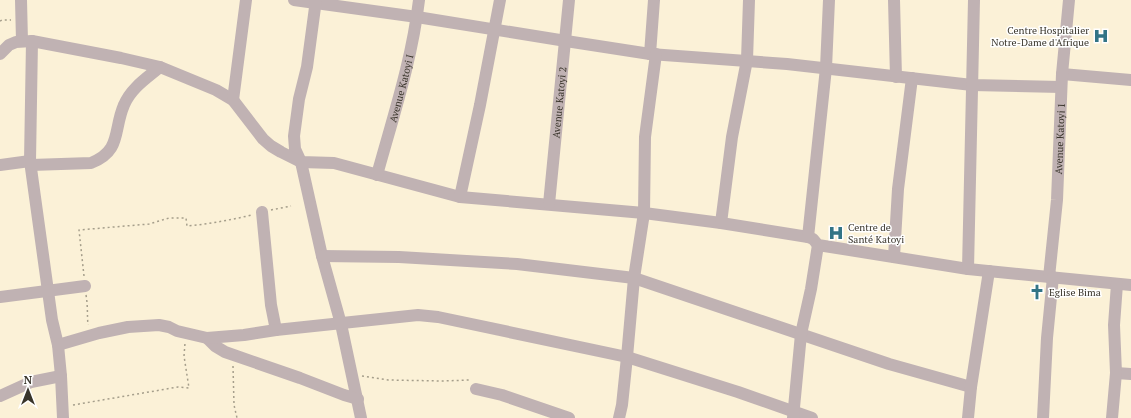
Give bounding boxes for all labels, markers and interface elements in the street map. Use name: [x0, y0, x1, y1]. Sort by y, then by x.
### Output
place label: Centre Hospitalier Notre-Dame d'Afrique: [991, 24, 1089, 49]
hospital icon: Centre Hospitalier Notre-Dame d'Afrique: [1092, 27, 1110, 45]
street label: Avenue Katoyi I: [386, 53, 417, 124]
street label: Avenue Katoyi 2: [549, 66, 569, 139]
street label: Avenue Katoyi 1: [1052, 102, 1068, 175]
place label: Centre de Santé Katoyi: [848, 221, 904, 246]
hospital icon: Centre de Santé Katoyi: [827, 224, 845, 242]
church icon: Eglise Bima: [1028, 283, 1046, 301]
place label: Eglise Bima: [1049, 286, 1101, 299]
north arrow: [8, 370, 48, 410]
text: N: [24, 373, 33, 387]

